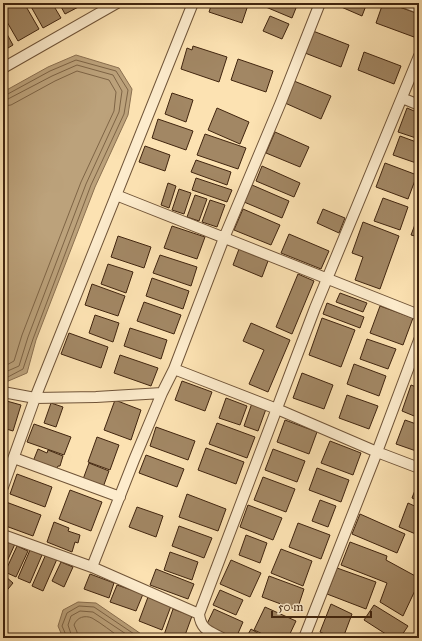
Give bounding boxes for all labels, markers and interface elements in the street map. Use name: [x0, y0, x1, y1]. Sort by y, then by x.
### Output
scale bar: [272, 593, 371, 619]
text: 50 m: [278, 600, 303, 614]

